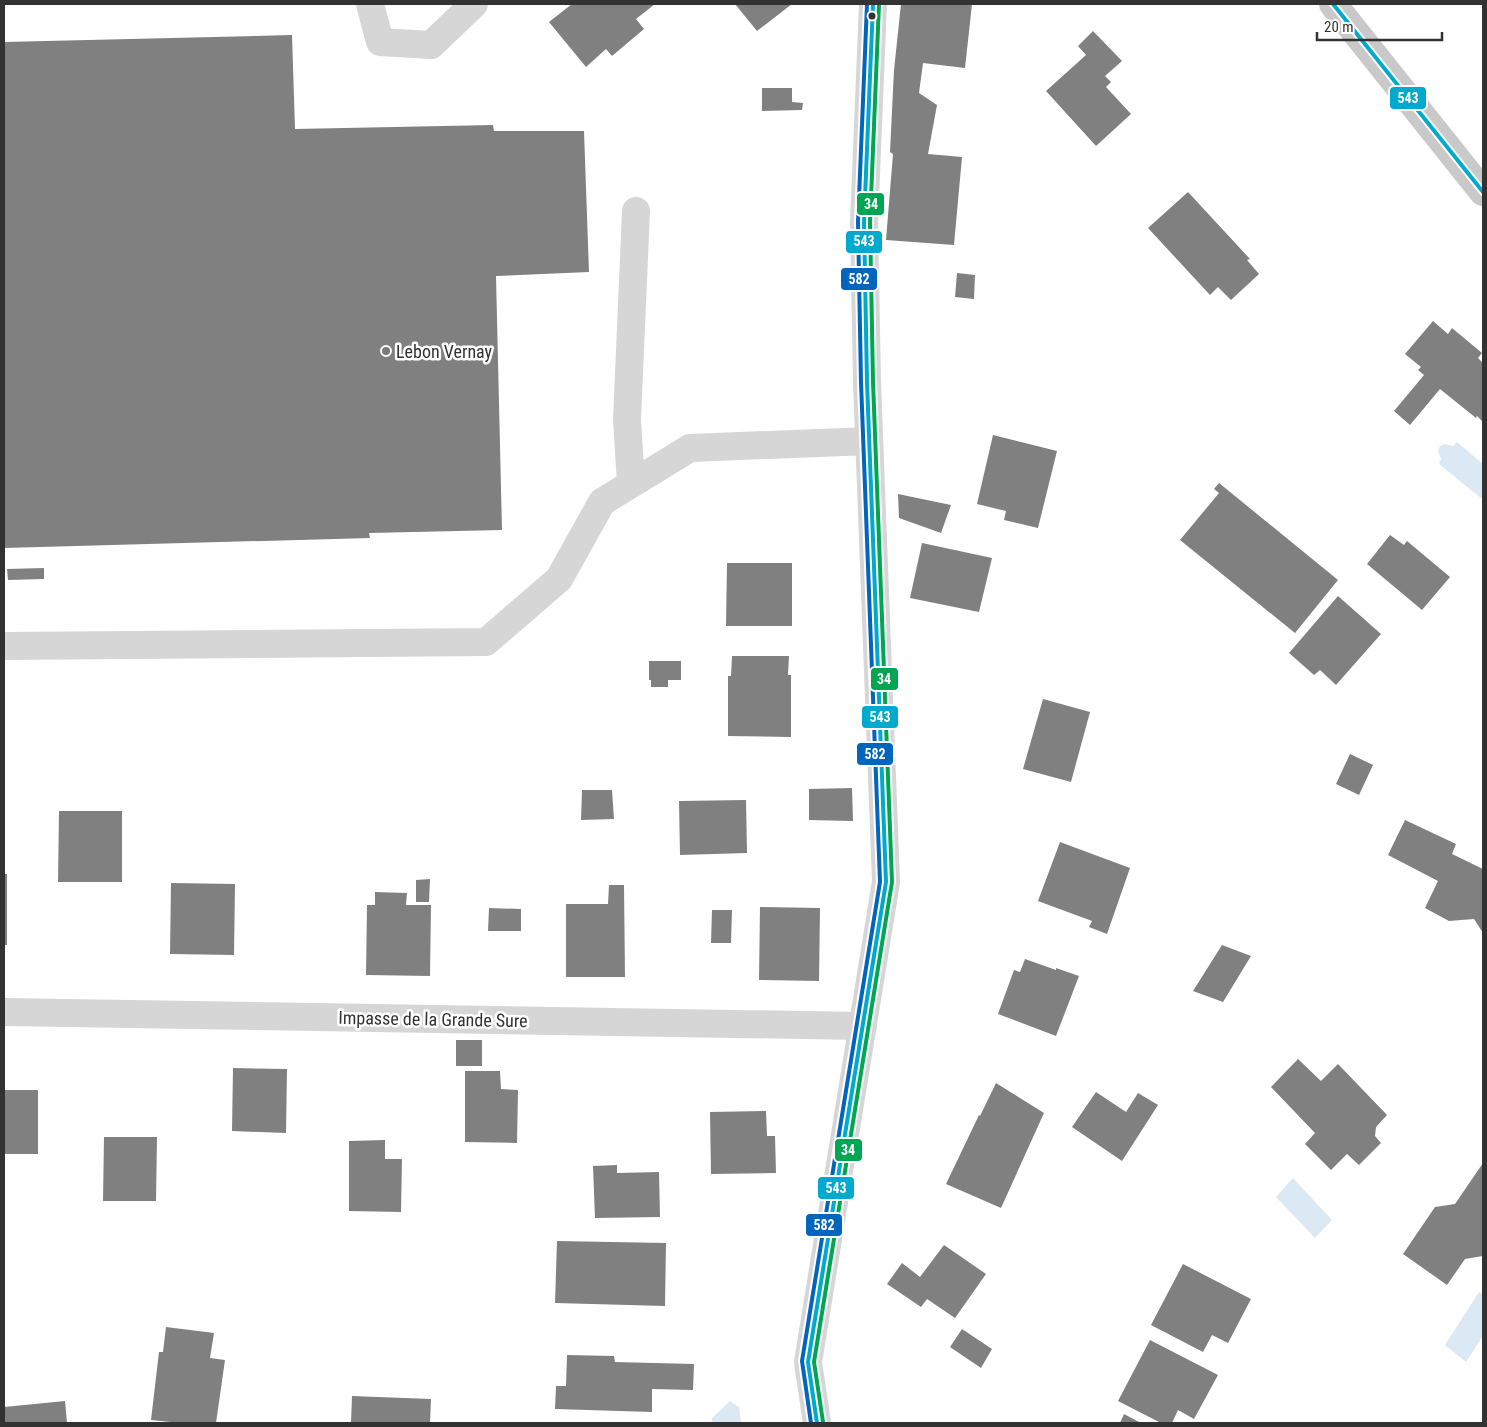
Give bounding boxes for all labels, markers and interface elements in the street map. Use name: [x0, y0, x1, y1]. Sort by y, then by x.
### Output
scale bar: [1317, 10, 1442, 42]
unlabelled marker: [867, 11, 877, 21]
text: 20 m: [1324, 18, 1354, 36]
line badge: 543: [1389, 86, 1427, 110]
text: 543: [1397, 90, 1419, 106]
line badge: 34: [856, 192, 885, 216]
text: 34: [864, 196, 878, 212]
line badge: 543: [845, 230, 883, 254]
text: 543: [853, 233, 875, 249]
line badge: 582: [840, 267, 878, 291]
text: 582: [848, 271, 870, 287]
place label: Lebon Vernay: [396, 341, 493, 362]
marker: Lebon Vernay: [380, 345, 392, 357]
line badge: 34: [870, 667, 899, 691]
text: 34: [877, 671, 891, 687]
line badge: 543: [861, 705, 899, 729]
text: 543: [869, 709, 891, 725]
line badge: 582: [856, 742, 894, 766]
text: 582: [864, 746, 886, 762]
street label: Impasse de la Grande Sure: [338, 1007, 528, 1031]
line badge: 34: [834, 1138, 863, 1162]
text: 34: [841, 1142, 855, 1158]
line badge: 543: [817, 1176, 855, 1200]
text: 543: [825, 1180, 847, 1196]
line badge: 582: [805, 1213, 843, 1237]
text: 582: [813, 1217, 835, 1233]

